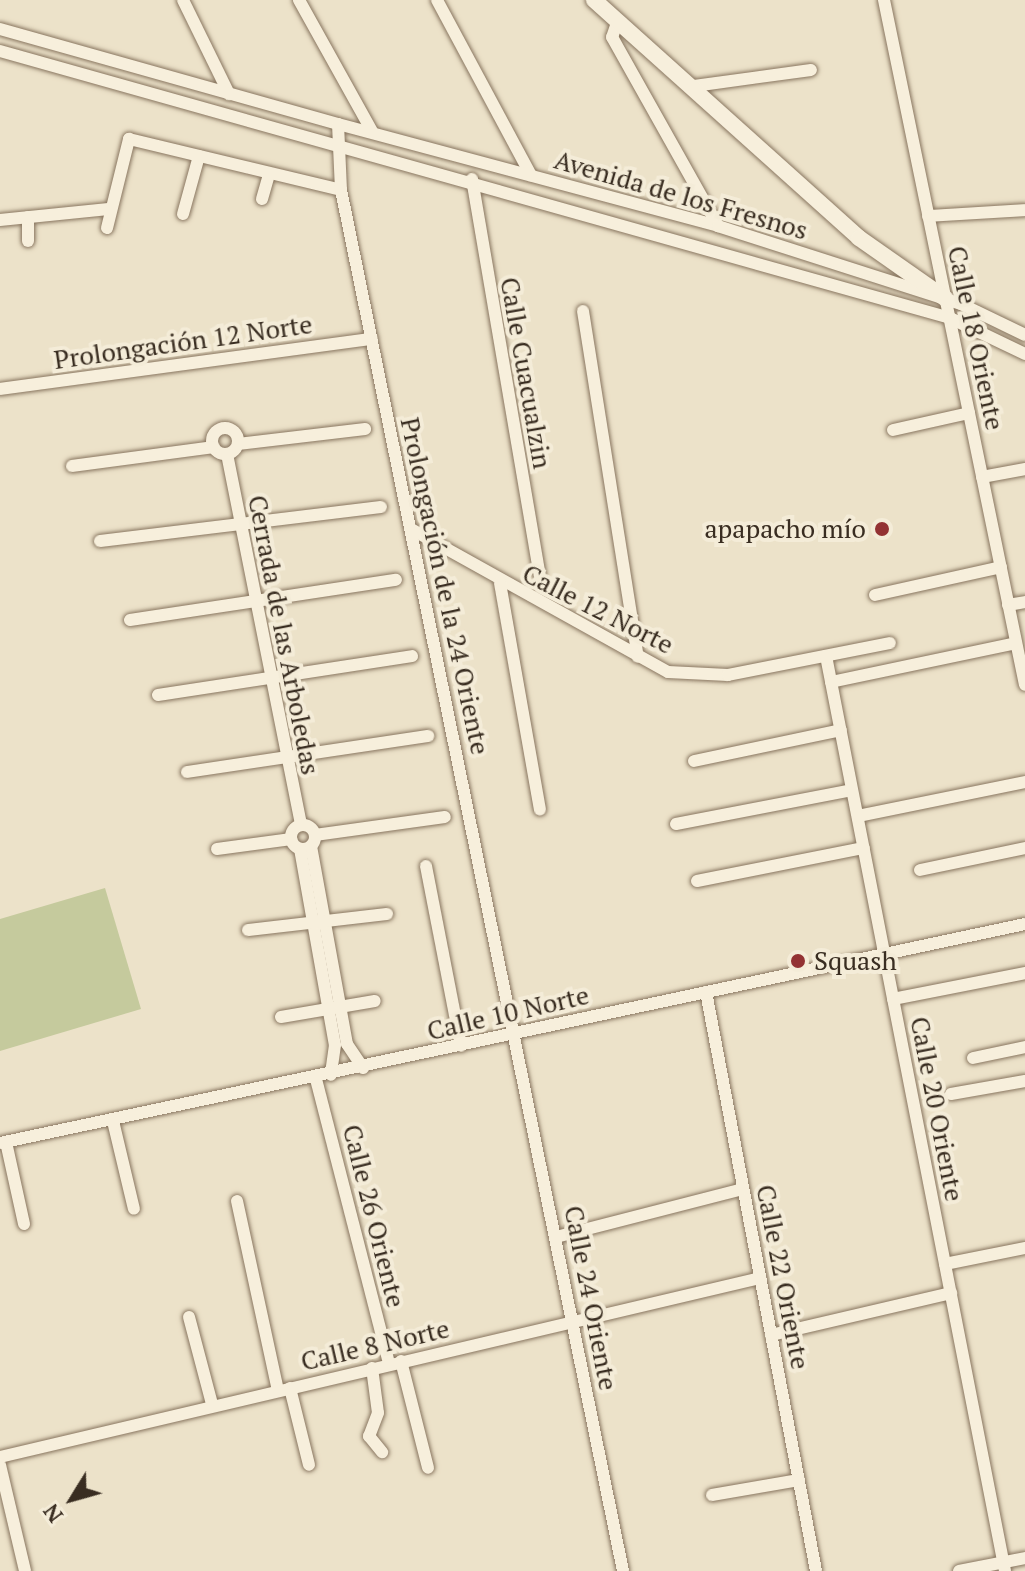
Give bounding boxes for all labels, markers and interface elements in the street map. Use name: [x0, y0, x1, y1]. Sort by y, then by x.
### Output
street label: Avenida de los Fresnos: [551, 144, 811, 246]
street label: Calle 18 Oriente: [941, 243, 1011, 433]
street label: Calle Cuacualzin: [494, 275, 558, 471]
street label: Prolongación 12 Norte: [52, 308, 314, 376]
street label: Prolongación de la 24 Oriente: [394, 415, 496, 757]
street label: Cerrada de las Arboledas: [242, 492, 326, 778]
place label: apapacho mío: [704, 513, 866, 545]
marker: apapacho mío: [873, 520, 891, 538]
street label: Calle 12 Norte: [517, 558, 679, 660]
place label: Squash: [814, 945, 897, 977]
marker: Squash: [789, 952, 807, 970]
street label: Calle 10 Norte: [424, 979, 592, 1047]
street label: Calle 20 Oriente: [904, 1014, 970, 1204]
street label: Calle 26 Oriente: [336, 1121, 412, 1311]
street label: Calle 22 Oriente: [750, 1182, 816, 1372]
street label: Calle 24 Oriente: [558, 1203, 624, 1393]
street label: Calle 8 Norte: [298, 1313, 452, 1377]
north arrow: [32, 1459, 112, 1539]
text: N: [36, 1498, 69, 1529]

